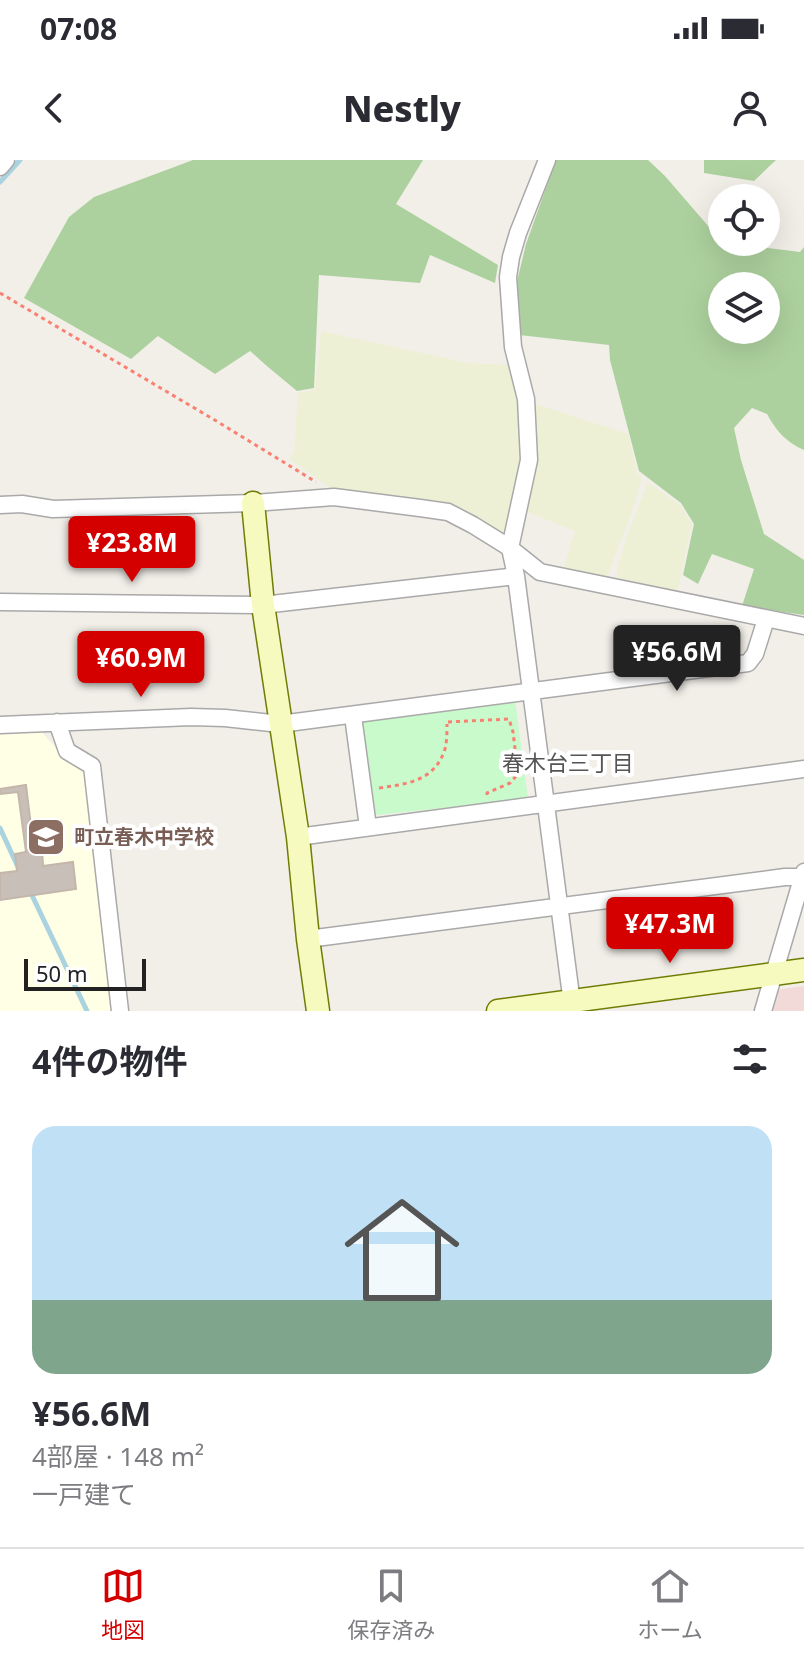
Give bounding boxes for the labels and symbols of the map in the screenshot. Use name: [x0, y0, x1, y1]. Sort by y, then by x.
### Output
pin: ¥23.8M: [67, 516, 197, 584]
pin: ¥56.6M: [612, 625, 742, 693]
pin: ¥60.9M: [76, 631, 206, 699]
district label: 春木台三丁目: [502, 747, 634, 777]
school or university icon: 町立春木中学校: [25, 816, 67, 858]
place label: 町立春木中学校: [74, 823, 214, 850]
pin: ¥47.3M: [605, 897, 735, 965]
scale bar: [24, 955, 146, 991]

